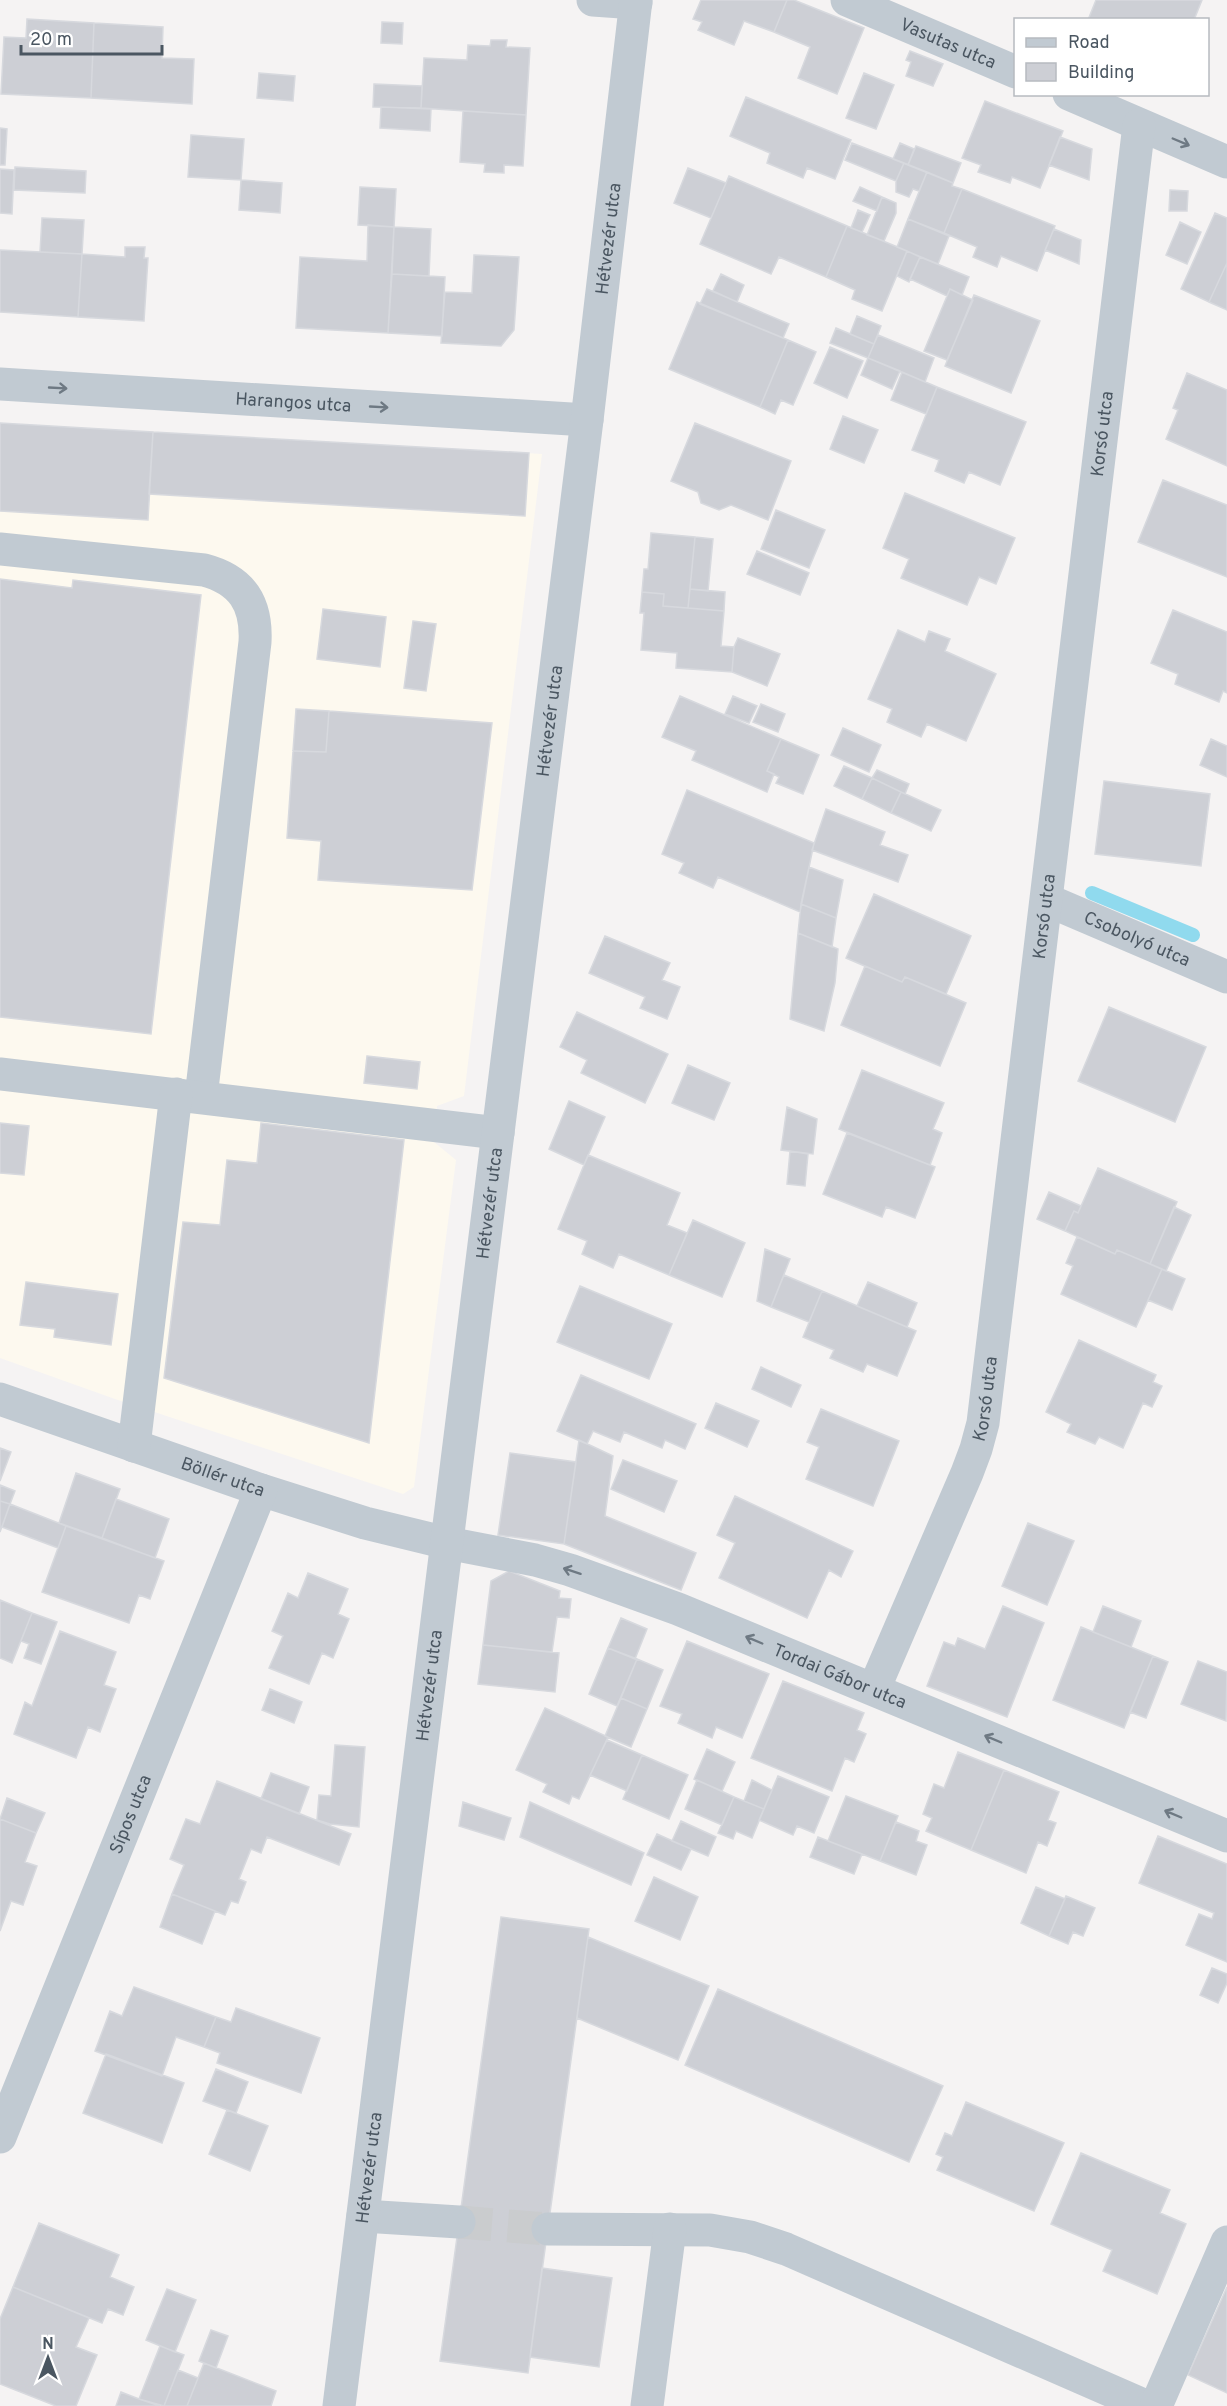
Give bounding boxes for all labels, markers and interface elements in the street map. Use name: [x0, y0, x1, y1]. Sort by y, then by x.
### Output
street label: Vasutas utca: [896, 14, 999, 75]
scale bar: [21, 18, 162, 56]
legend: [1014, 18, 1209, 96]
text: 20 m: [30, 29, 72, 52]
text: Road: [1068, 32, 1110, 55]
text: Building: [1068, 62, 1134, 85]
one-way arrow: [1171, 137, 1189, 148]
street label: Hétvezér utca: [592, 182, 628, 296]
one-way arrow: [48, 382, 68, 393]
street label: Harangos utca: [235, 388, 352, 419]
street label: Korsó utca: [1087, 390, 1120, 478]
one-way arrow: [368, 402, 388, 413]
street label: Hétvezér utca: [533, 664, 569, 778]
street label: Korsó utca: [1029, 873, 1062, 961]
street label: Csobolyó utca: [1080, 907, 1193, 973]
street label: Hétvezér utca: [472, 1146, 509, 1261]
street label: Korsó utca: [968, 1355, 1004, 1444]
street label: Böllér utca: [177, 1453, 267, 1503]
one-way arrow: [563, 1565, 582, 1576]
street label: Hétvezér utca: [412, 1629, 449, 1743]
one-way arrow: [746, 1634, 764, 1645]
street label: Tordai Gábor utca: [769, 1640, 910, 1715]
one-way arrow: [984, 1733, 1003, 1744]
street label: Sípos utca: [105, 1772, 158, 1858]
one-way arrow: [1164, 1808, 1183, 1819]
street label: Hétvezér utca: [352, 2111, 389, 2225]
north arrow: [18, 2328, 78, 2388]
text: N: [42, 2335, 54, 2355]

